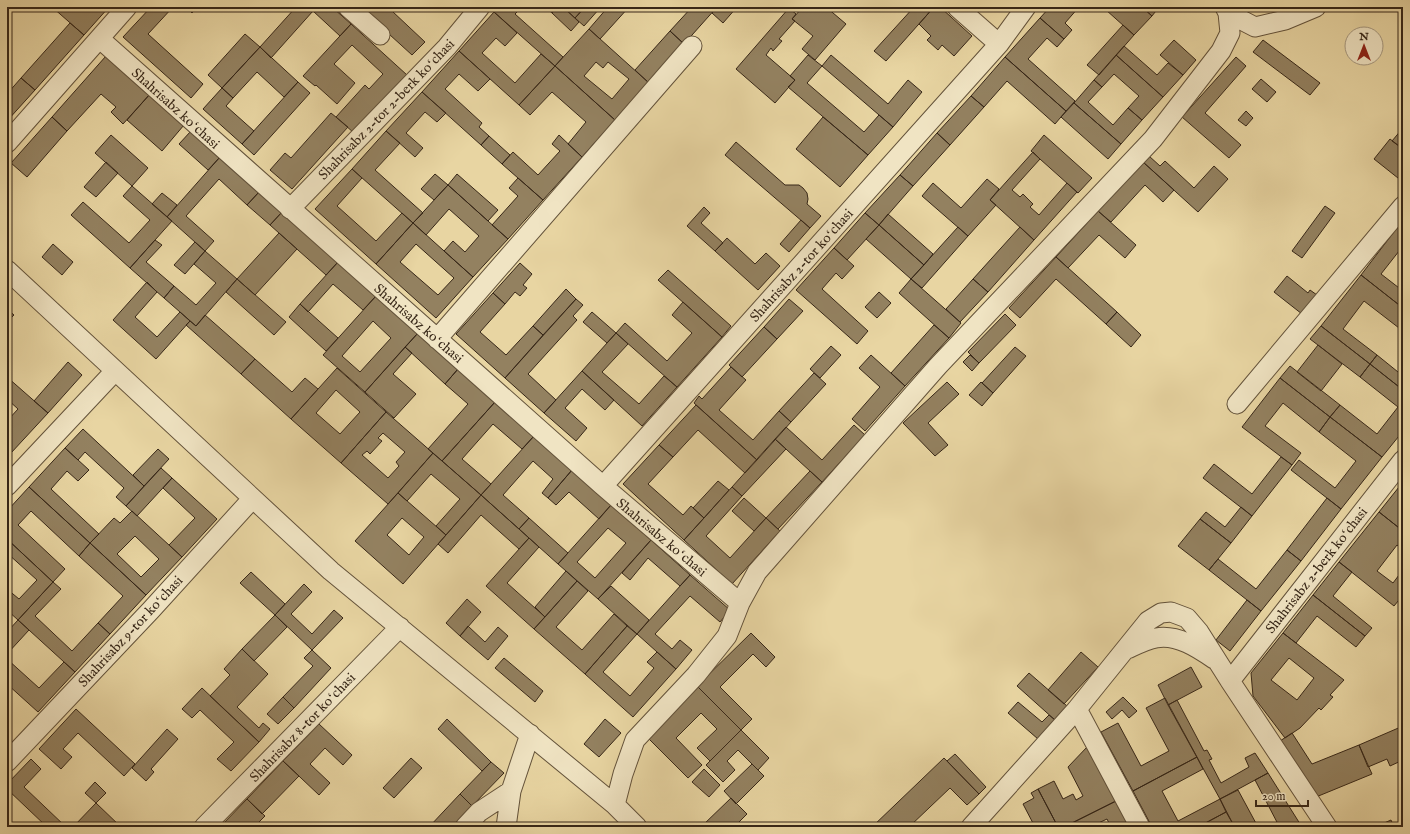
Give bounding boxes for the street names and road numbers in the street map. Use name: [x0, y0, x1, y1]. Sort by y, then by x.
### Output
street label: Shahrisabz 2-tor 2-berk koʻchasi: [315, 35, 459, 184]
street label: Shahrisabz koʻchasi: [127, 64, 223, 153]
street label: Shahrisabz 2-tor koʻchasi: [746, 205, 858, 326]
street label: Shahrisabz koʻchasi: [370, 280, 467, 368]
street label: Shahrisabz koʻchasi: [612, 495, 711, 581]
street label: Shahrisabz 2-berk koʻchasi: [1262, 504, 1372, 637]
street label: Shahrisabz 9-tor koʻchasi: [74, 572, 187, 691]
street label: Shahrisabz 8-tor koʻchasi: [246, 669, 360, 786]

